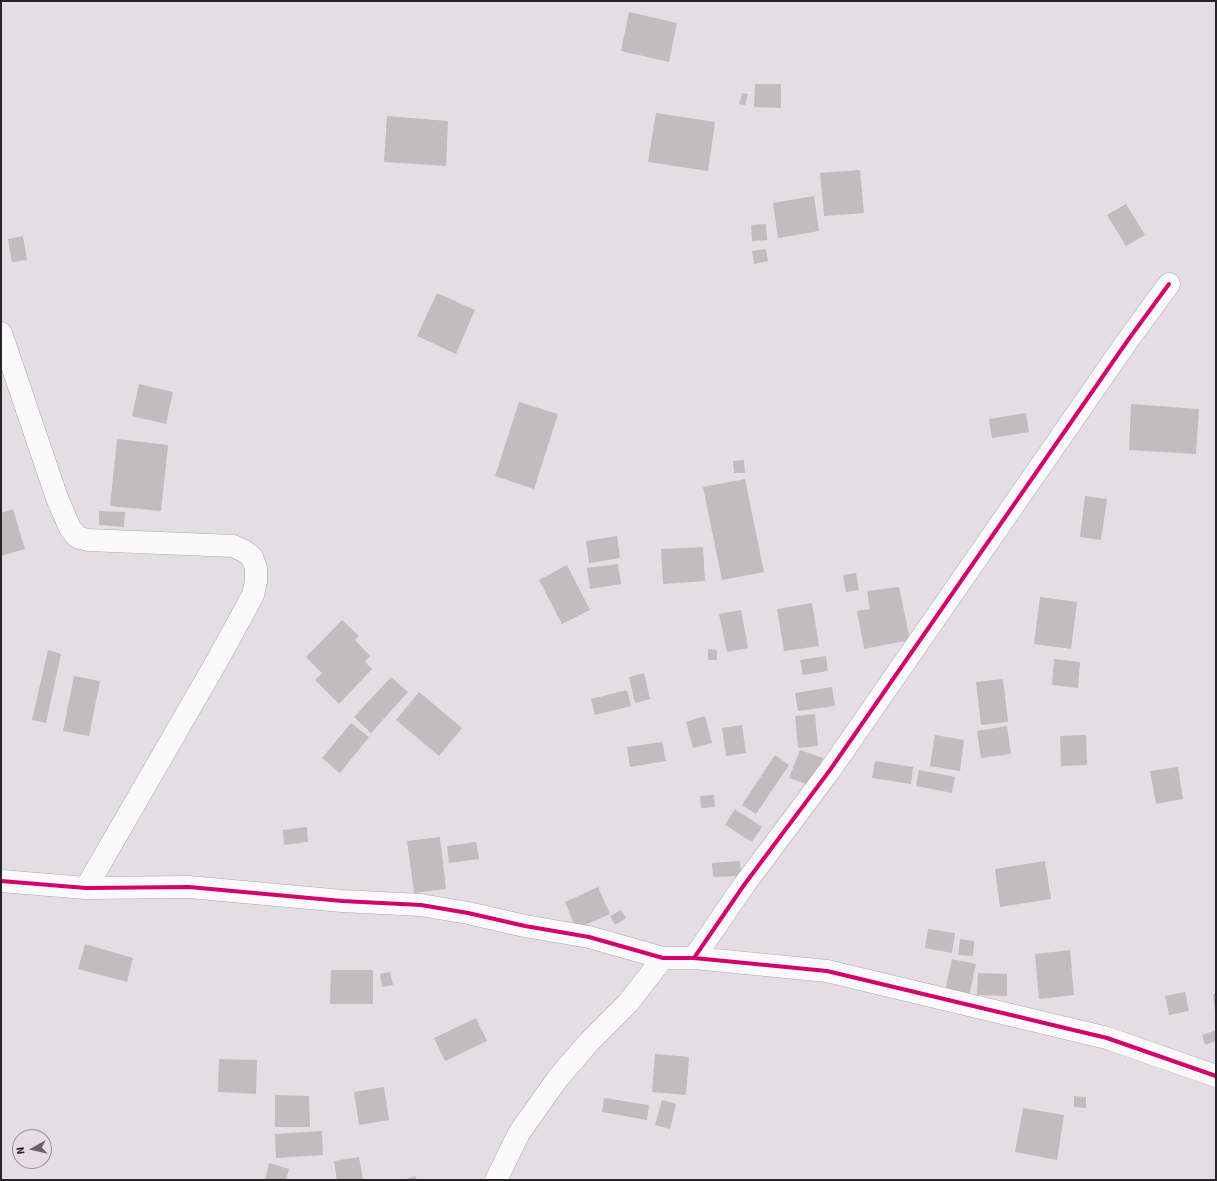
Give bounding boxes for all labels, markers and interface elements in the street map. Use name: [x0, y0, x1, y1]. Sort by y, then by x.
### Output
north arrow: [12, 1129, 52, 1169]
text: N: [13, 1146, 29, 1155]

